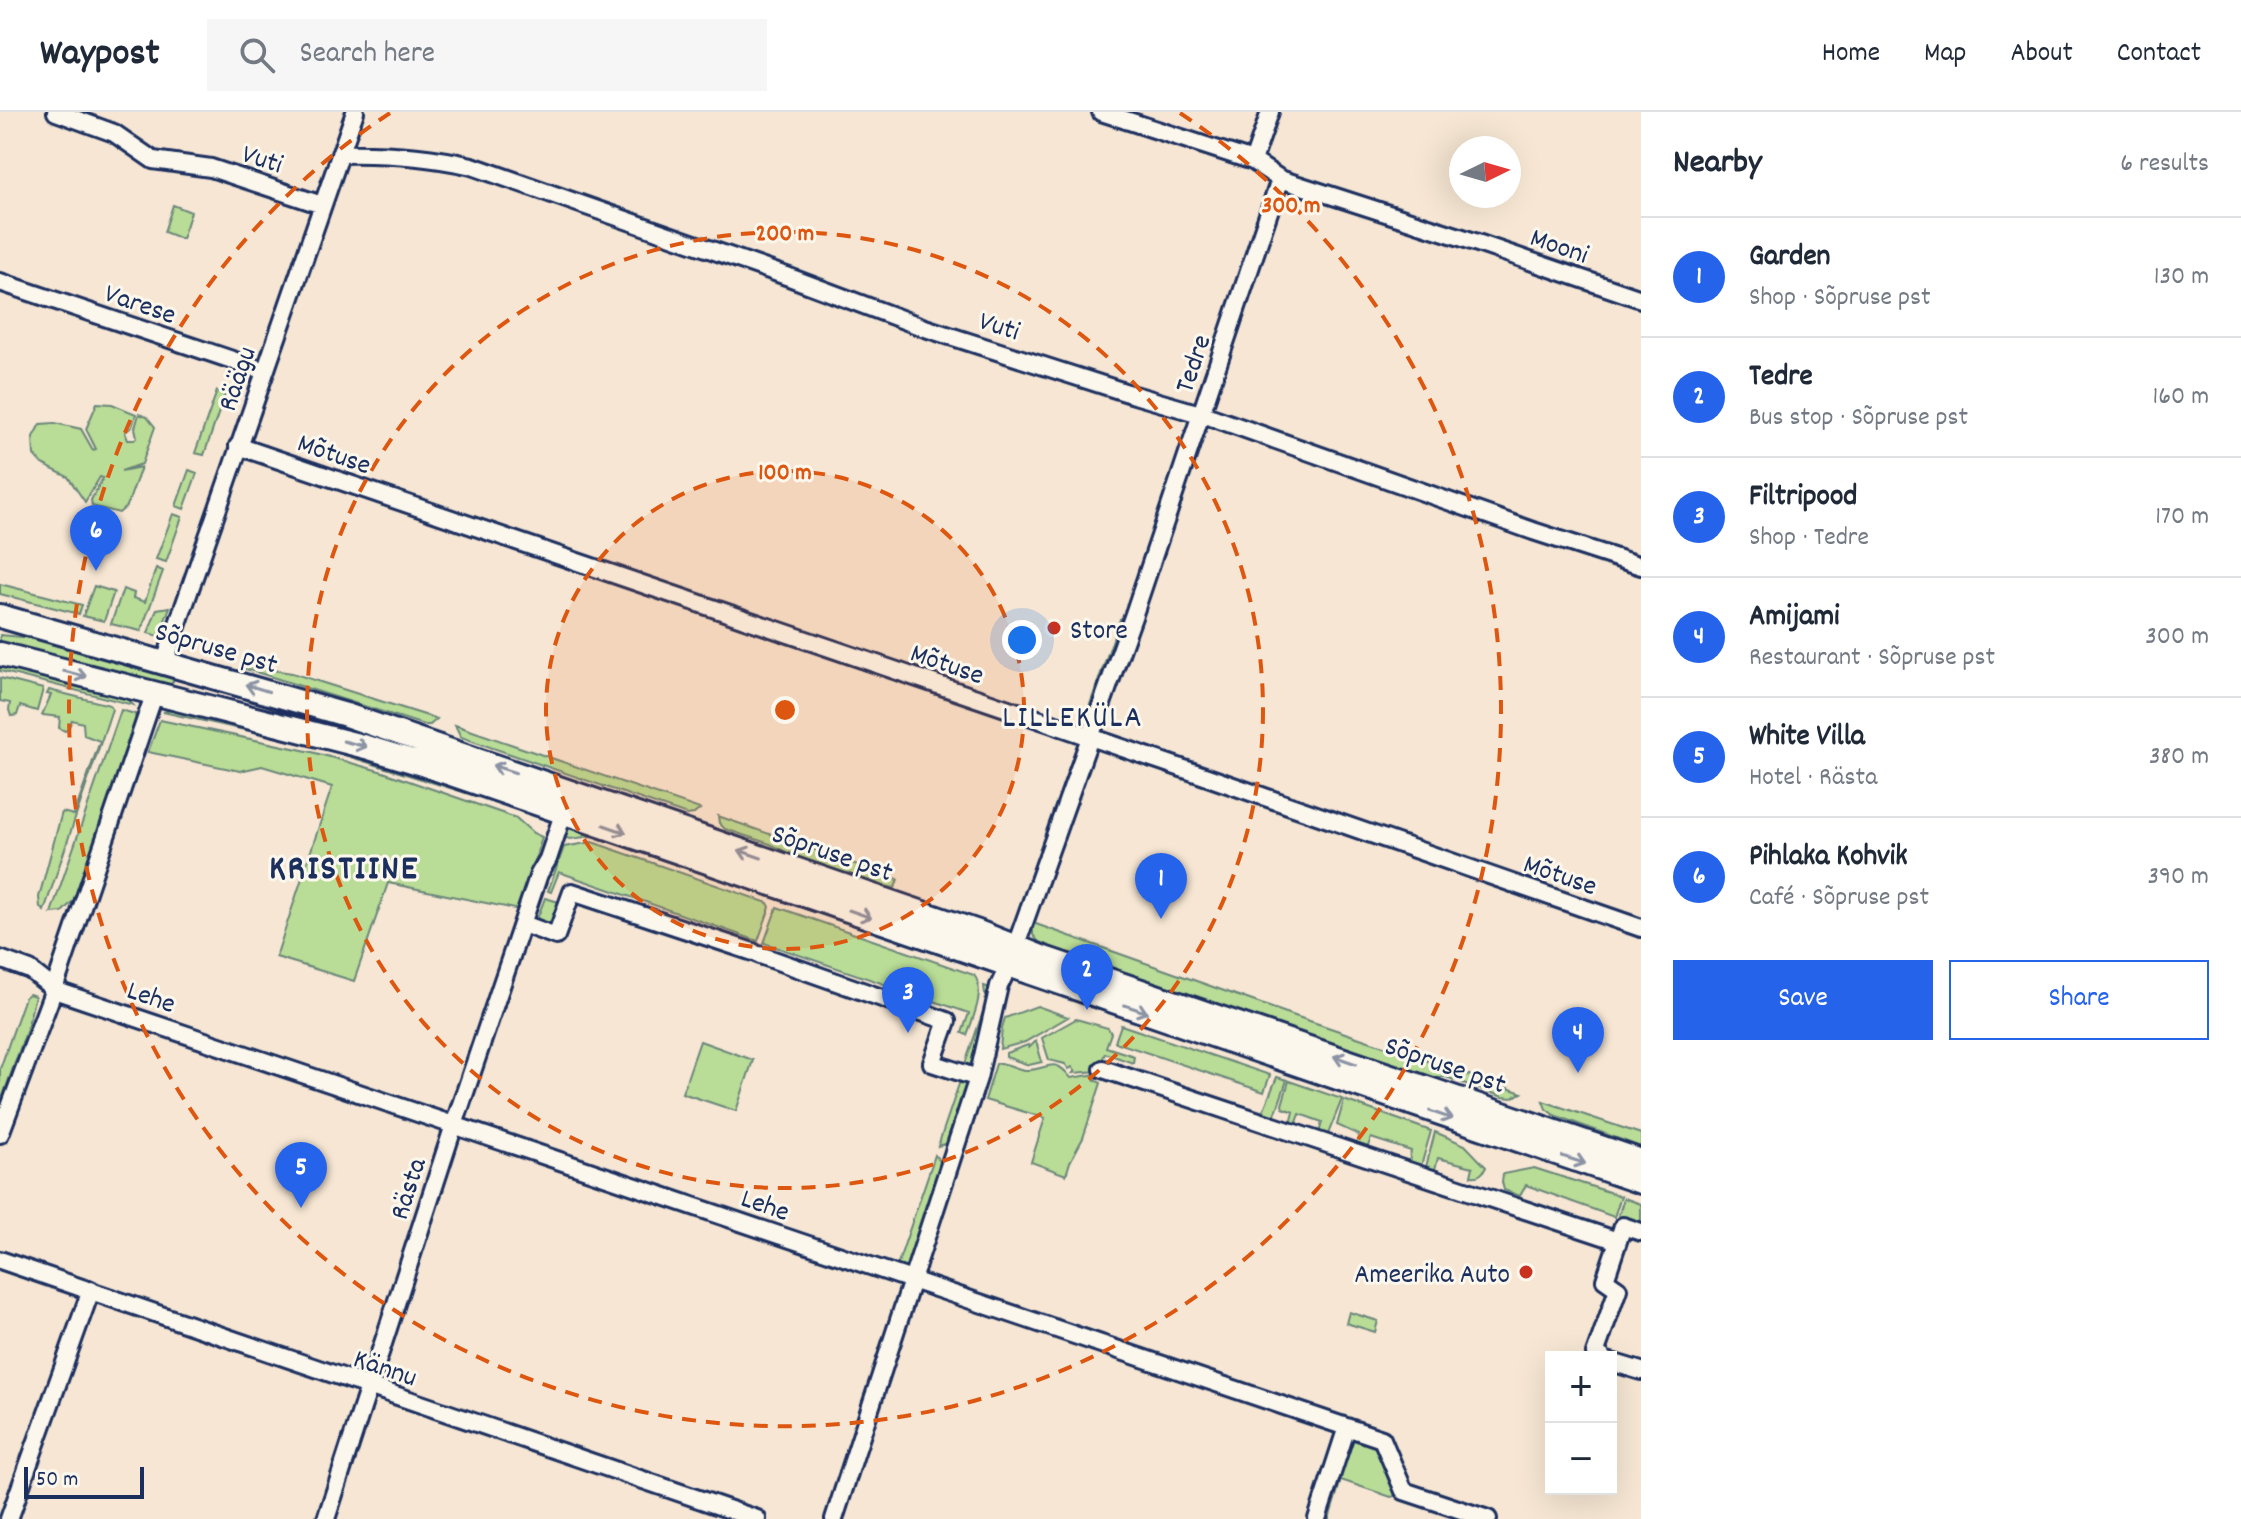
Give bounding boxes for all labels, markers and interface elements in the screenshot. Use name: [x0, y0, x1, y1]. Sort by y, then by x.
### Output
search box: [207, 19, 767, 91]
text: Waypost: [40, 28, 159, 83]
icon: search: [235, 33, 279, 77]
text: Search here: [299, 34, 435, 77]
text: Home: [1822, 35, 1880, 75]
text: Map: [1924, 35, 1966, 75]
text: About: [2010, 35, 2073, 75]
text: Contact: [2117, 35, 2201, 75]
street label: Vuti: [236, 136, 287, 187]
north arrow: [1449, 136, 1521, 208]
text: Nearby: [1673, 140, 1762, 189]
text: 6 results: [2120, 146, 2209, 183]
text: 300 m: [1262, 190, 1320, 224]
text: 200 m: [756, 218, 814, 252]
street label: Mooni: [1524, 220, 1593, 277]
text: Garden: [1749, 237, 1830, 280]
text: 1: [1696, 259, 1702, 296]
text: 130 m: [2154, 259, 2209, 296]
street label: Varese: [98, 276, 181, 338]
text: Shop · Sõpruse pst: [1749, 280, 1931, 317]
street label: Vuti: [973, 303, 1024, 354]
street label: Tedre: [1167, 330, 1224, 399]
street label: Räägu: [210, 342, 269, 417]
text: Tedre: [1749, 357, 1813, 400]
text: 2: [1693, 379, 1705, 416]
text: 160 m: [2153, 379, 2209, 416]
text: Bus stop · Sõpruse pst: [1749, 400, 1968, 437]
street label: Mõtuse: [291, 426, 376, 488]
text: 100 m: [758, 457, 812, 491]
text: Filtripood: [1749, 477, 1857, 520]
text: 3: [1693, 499, 1705, 536]
text: 170 m: [2155, 499, 2209, 536]
pin: 6: [70, 505, 122, 571]
text: Shop · Tedre: [1749, 520, 1869, 557]
text: Amijami: [1749, 597, 1840, 640]
place label: Store: [1070, 613, 1128, 653]
street label: Sõpruse pst: [150, 614, 282, 687]
marker: Store: [1045, 619, 1063, 637]
text: 4: [1694, 619, 1704, 656]
text: 300 m: [2145, 619, 2209, 656]
your location: [1002, 620, 1042, 660]
street label: Mõtuse: [904, 636, 989, 698]
text: Restaurant · Sõpruse pst: [1749, 640, 1995, 677]
one-way arrow: [62, 667, 88, 682]
one-way arrow: [245, 680, 271, 695]
centre of rings: [771, 696, 799, 724]
district label: LILLEKÜLA: [1002, 697, 1144, 743]
text: White Villa: [1749, 717, 1865, 760]
one-way arrow: [341, 737, 367, 752]
text: 5: [1693, 739, 1705, 776]
text: 380 m: [2149, 739, 2209, 776]
one-way arrow: [492, 760, 517, 775]
text: Hotel · Rästa: [1749, 760, 1877, 797]
street label: Sõpruse pst: [765, 816, 897, 895]
one-way arrow: [602, 822, 627, 837]
text: Pihlaka Kohvik: [1749, 837, 1908, 880]
district label: KRISTIINE: [269, 845, 419, 897]
one-way arrow: [738, 845, 763, 860]
street label: Mõtuse: [1517, 847, 1602, 909]
pin: 1: [1135, 853, 1187, 919]
text: 6: [1693, 859, 1705, 896]
text: 390 m: [2148, 859, 2209, 896]
text: Café · Sõpruse pst: [1749, 880, 1929, 917]
one-way arrow: [847, 907, 872, 922]
pin: 2: [1061, 944, 1113, 1010]
button: Save: [1673, 960, 1933, 1040]
button: Share: [1949, 960, 2209, 1040]
pin: 3: [882, 967, 934, 1033]
street label: Lehe: [121, 973, 180, 1027]
one-way arrow: [1123, 1003, 1148, 1018]
pin: 4: [1552, 1007, 1604, 1073]
street label: Sõpruse pst: [1378, 1028, 1510, 1107]
one-way arrow: [1333, 1051, 1358, 1066]
one-way arrow: [1429, 1109, 1454, 1124]
pin: 5: [275, 1142, 327, 1208]
street label: Rästa: [382, 1153, 440, 1226]
one-way arrow: [1561, 1154, 1586, 1169]
street label: Lehe: [735, 1181, 794, 1235]
place label: Ameerika Auto: [1354, 1257, 1510, 1297]
marker: Ameerika Auto: [1517, 1263, 1535, 1281]
street label: Kännu: [347, 1341, 422, 1400]
map controls: [1545, 1351, 1617, 1495]
button: +: [1545, 1351, 1617, 1423]
button: −: [1545, 1423, 1617, 1495]
scale bar: [24, 1463, 144, 1499]
text: 50 m: [36, 1465, 78, 1496]

